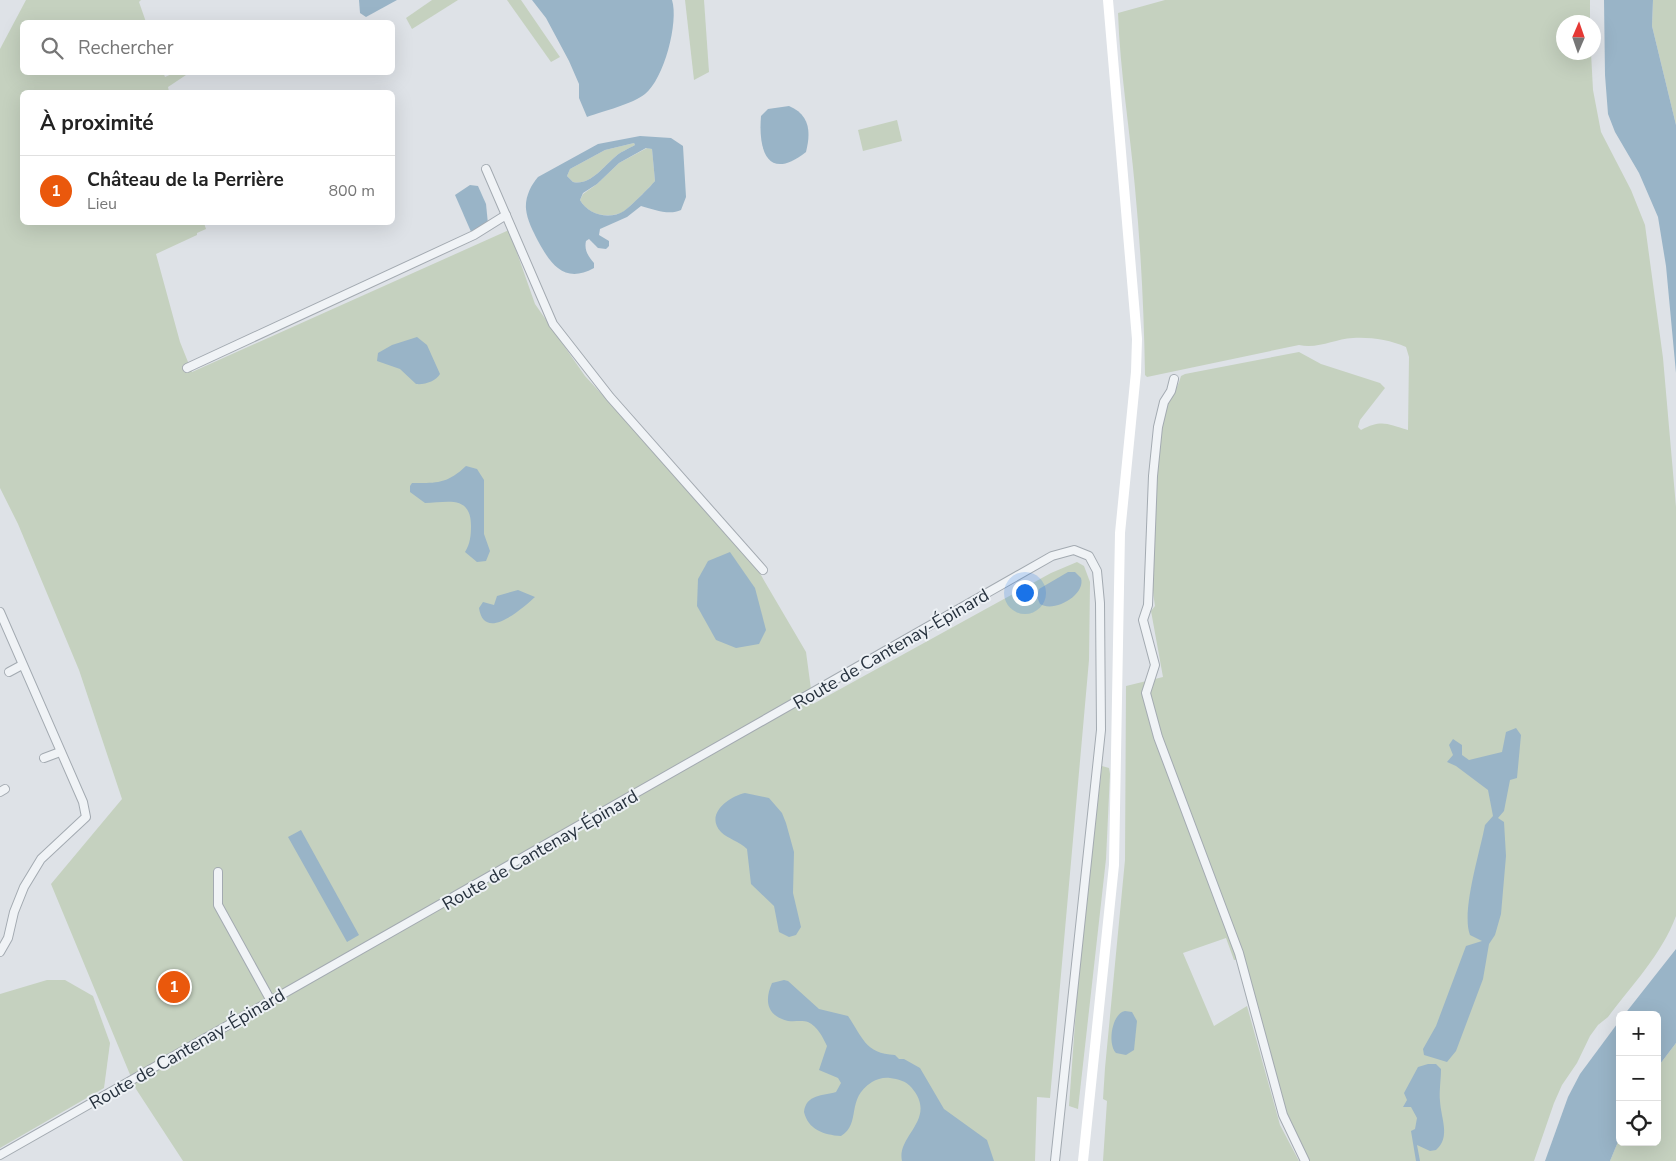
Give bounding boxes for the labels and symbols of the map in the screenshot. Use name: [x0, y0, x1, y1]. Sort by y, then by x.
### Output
north arrow: [1556, 15, 1601, 60]
your location: [1012, 580, 1038, 606]
street label: Route de Cantenay-Épinard: [789, 583, 993, 715]
street label: Route de Cantenay-Épinard: [438, 784, 642, 916]
pin: 1: [158, 968, 190, 1006]
street label: Route de Cantenay-Épinard: [85, 983, 289, 1115]

